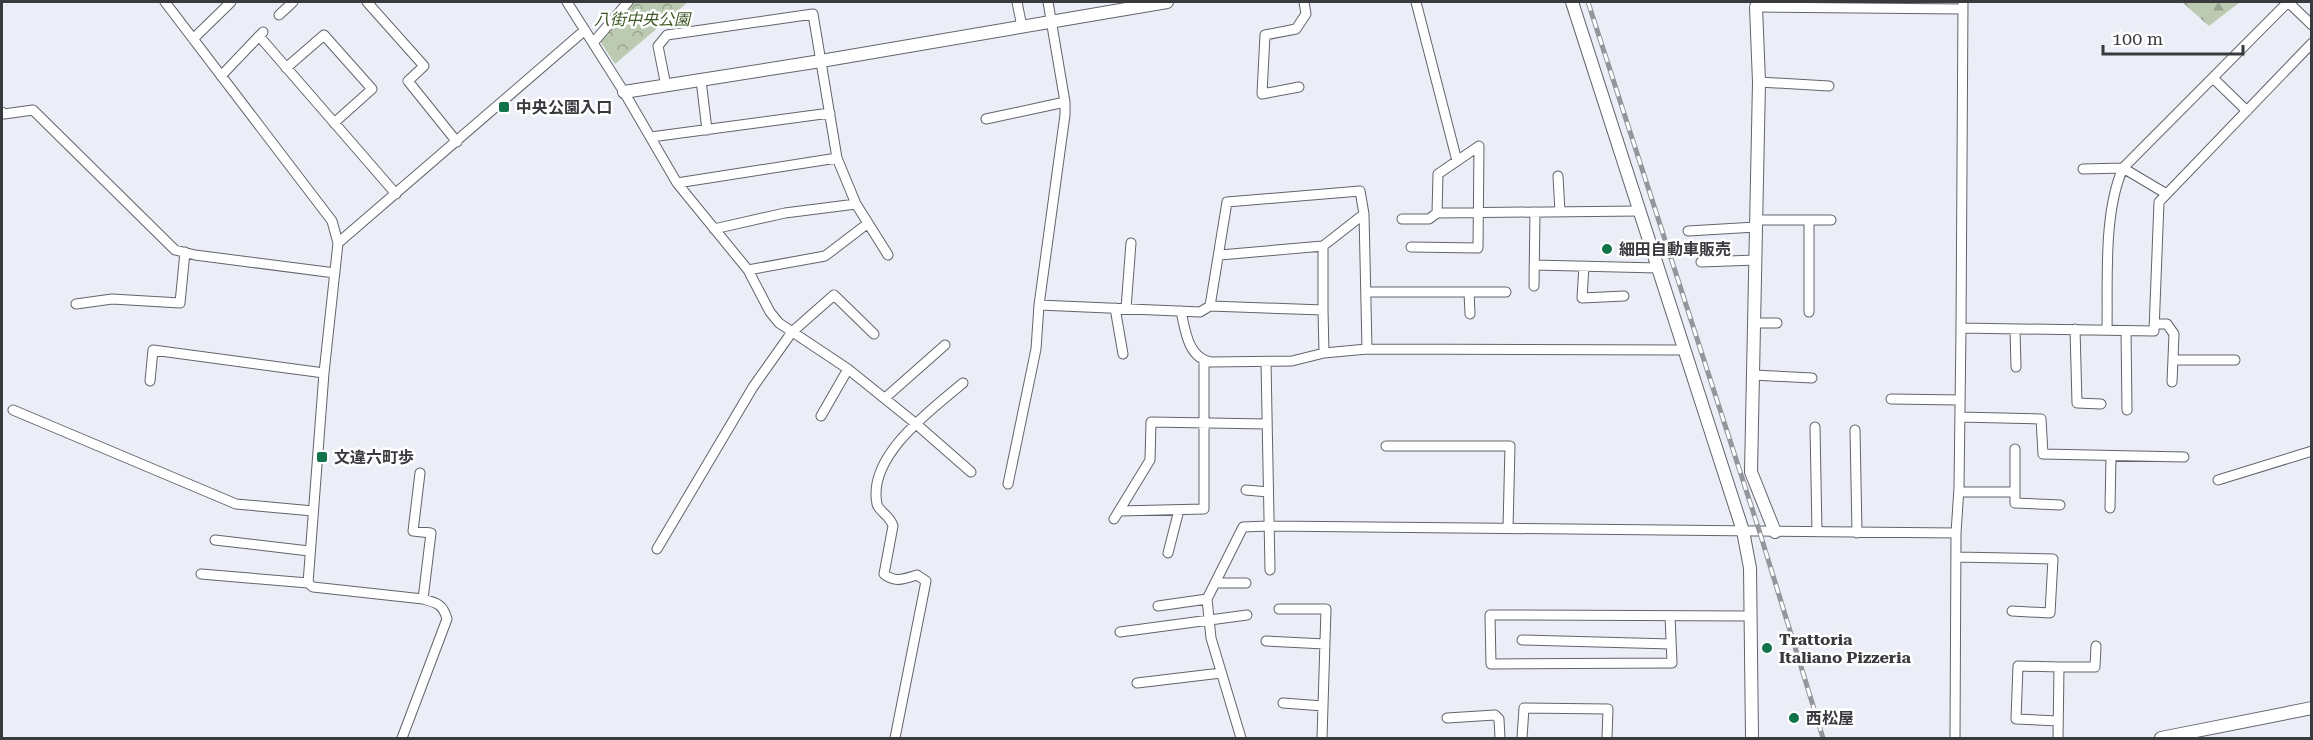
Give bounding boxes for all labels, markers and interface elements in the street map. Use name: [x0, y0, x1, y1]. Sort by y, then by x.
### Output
park label: 八街中央公園: [594, 10, 692, 29]
scale bar: [2103, 18, 2242, 56]
text: 100 m: [2112, 28, 2163, 49]
place label: 中央公園入口: [516, 98, 612, 117]
marker: 中央公園入口: [497, 100, 511, 114]
place label: 細田自動車販売: [1619, 240, 1731, 259]
marker: 細田自動車販売: [1600, 242, 1614, 256]
place label: 文違六町歩: [334, 448, 414, 467]
marker: 文違六町歩: [315, 450, 329, 464]
place label: Trattoria Italiano Pizzeria: [1779, 630, 1911, 667]
marker: Trattoria Italiano Pizzeria: [1760, 641, 1774, 655]
place label: 西松屋: [1806, 709, 1854, 728]
marker: 西松屋: [1787, 711, 1801, 725]

